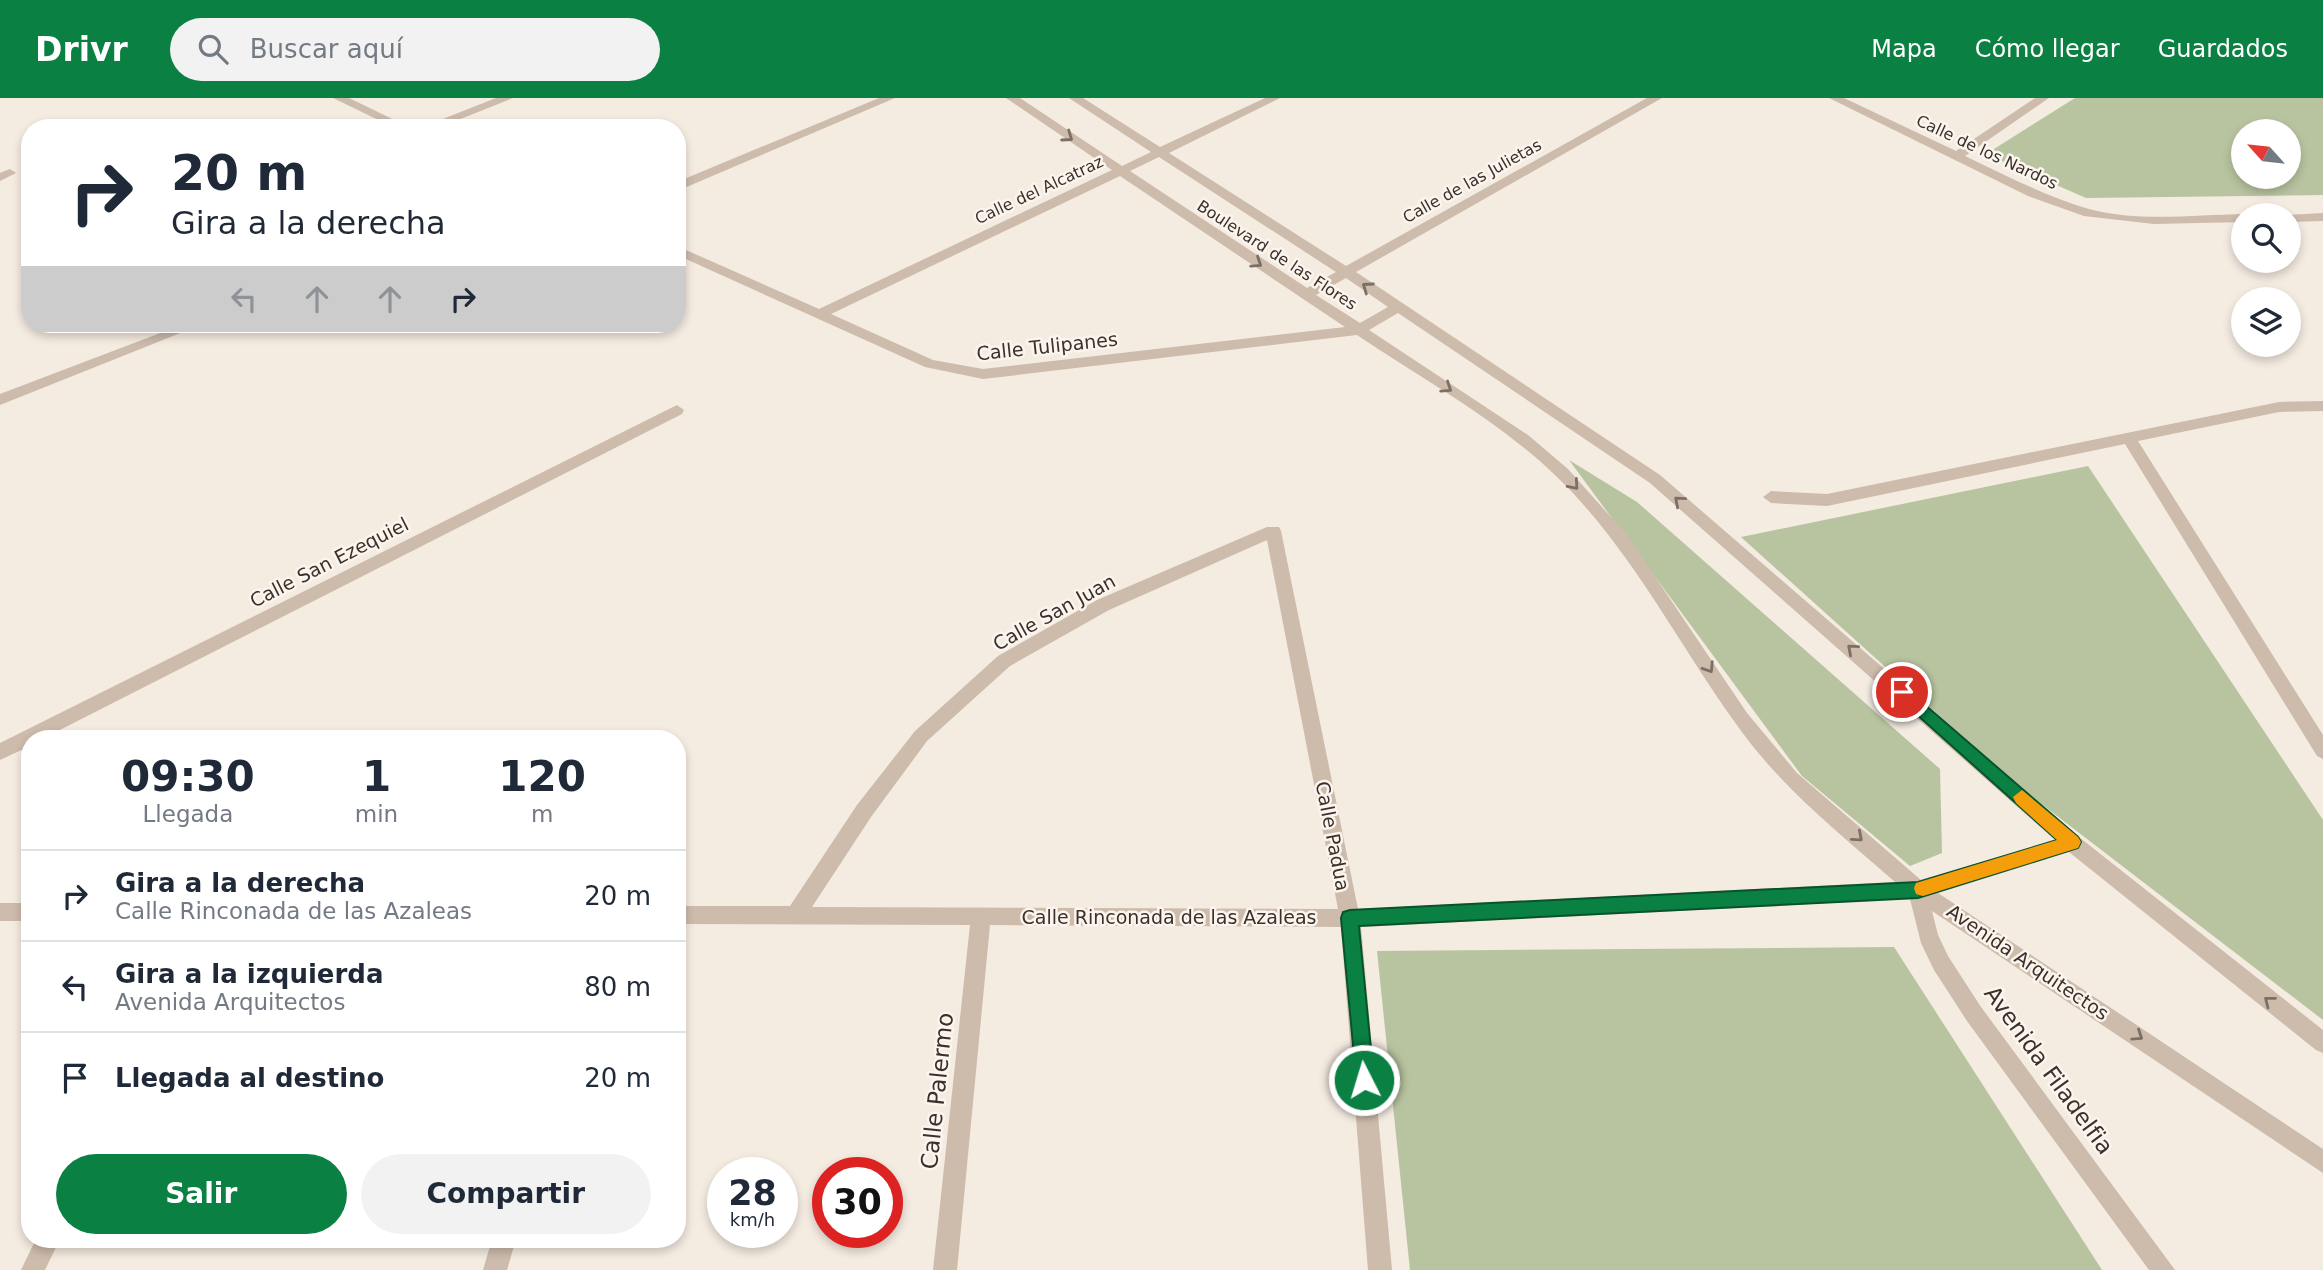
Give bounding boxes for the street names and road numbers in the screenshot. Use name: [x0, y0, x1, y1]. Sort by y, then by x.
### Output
street label: Calle de los Nardos: [1913, 111, 2061, 193]
street label: Calle de las Julietas: [1399, 135, 1545, 227]
street label: Calle del Alcatraz: [972, 152, 1106, 228]
street label: Boulevard de las Flores: [1194, 196, 1360, 314]
street label: Calle Tulipanes: [975, 328, 1119, 364]
street label: Calle San Ezequiel: [246, 512, 412, 612]
street label: Calle San Juan: [989, 569, 1119, 655]
street label: Calle Padua: [1312, 779, 1354, 893]
street label: Avenida Arquitectos: [1943, 900, 2113, 1024]
street label: Calle Rinconada de las Azaleas: [1022, 906, 1317, 928]
street label: Avenida Filadelfia: [1979, 981, 2119, 1159]
street label: Calle Palermo: [916, 1011, 958, 1171]

